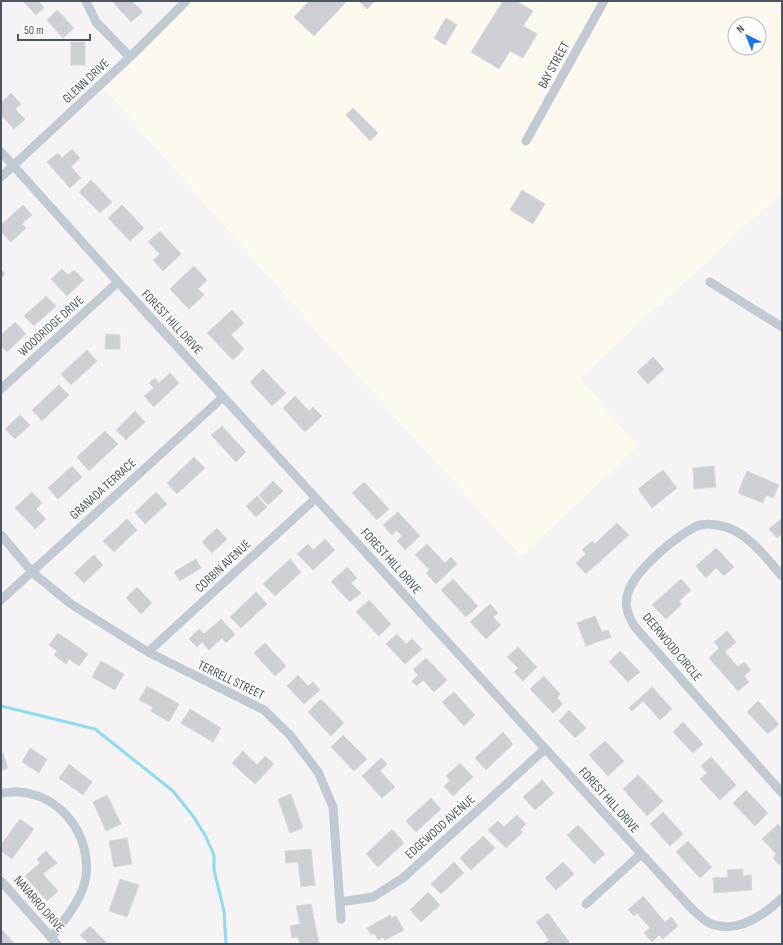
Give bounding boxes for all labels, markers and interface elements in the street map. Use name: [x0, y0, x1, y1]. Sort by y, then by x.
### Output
scale bar: [18, 16, 90, 42]
north arrow: [727, 16, 767, 56]
text: N: [734, 22, 747, 36]
text: 50 m: [24, 23, 44, 38]
street label: BAY STREET: [535, 39, 573, 91]
street label: GLENN DRIVE: [59, 55, 113, 107]
street label: FOREST HILL DRIVE: [138, 286, 206, 358]
street label: WOODRIDGE DRIVE: [15, 292, 87, 360]
street label: GRANADA TERRACE: [67, 455, 139, 523]
street label: FOREST HILL DRIVE: [357, 525, 425, 597]
street label: CORBIN AVENUE: [192, 536, 254, 596]
street label: DEERWOOD CIRCLE: [639, 610, 705, 684]
street label: TERRELL STREET: [195, 657, 267, 703]
street label: FOREST HILL DRIVE: [575, 764, 643, 836]
street label: EDGEWOOD AVENUE: [402, 792, 478, 862]
street label: NAVARRO DRIVE: [10, 873, 68, 935]

